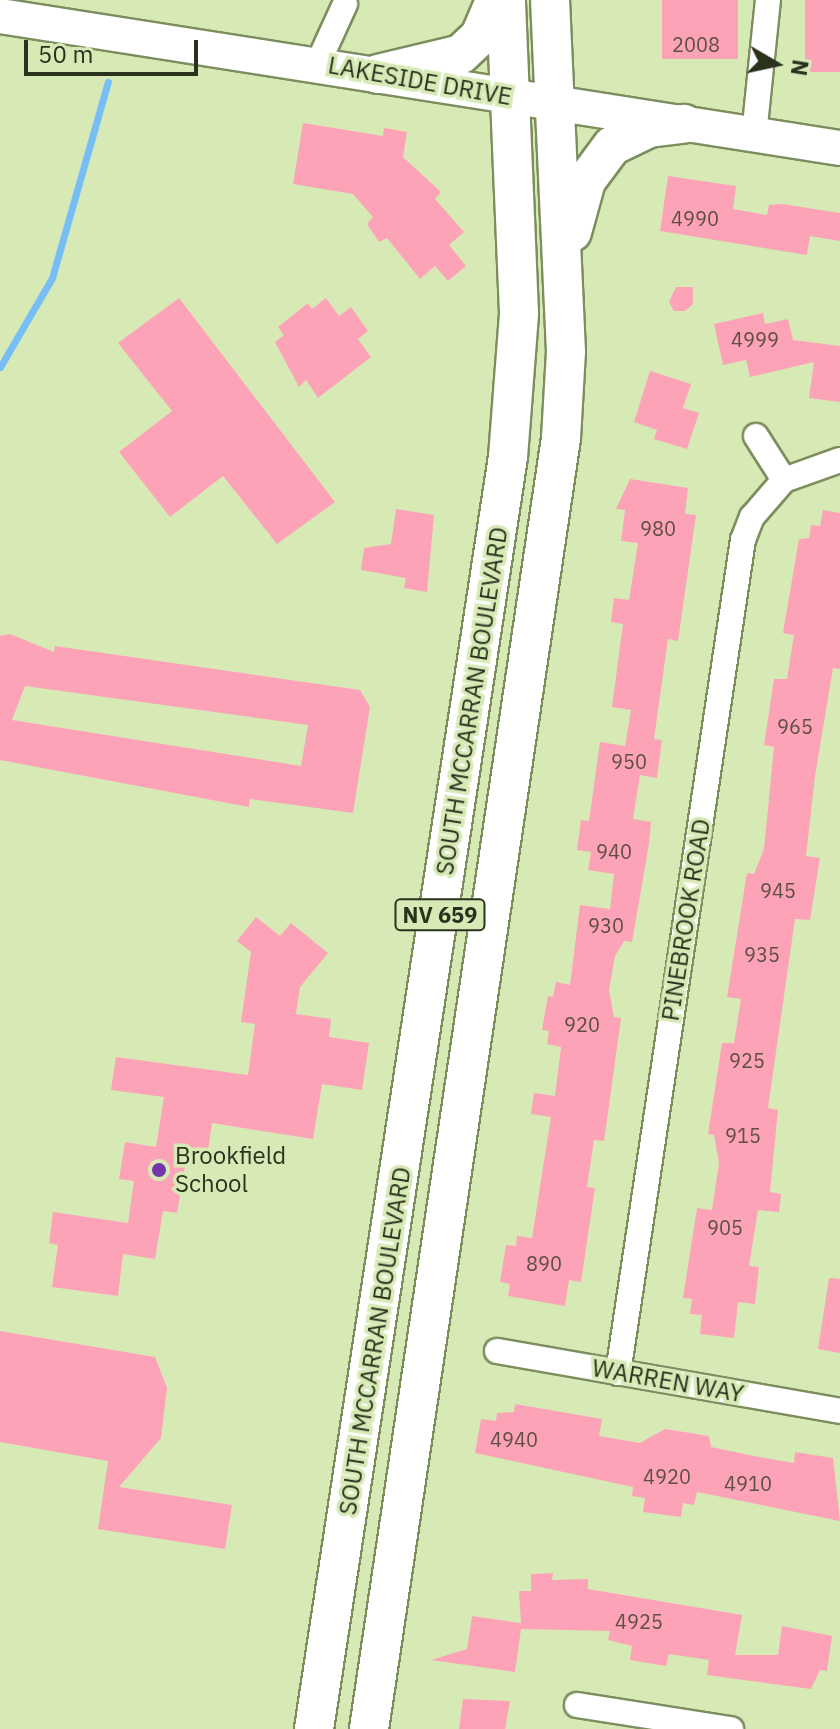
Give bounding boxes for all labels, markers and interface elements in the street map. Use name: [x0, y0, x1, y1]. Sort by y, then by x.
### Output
scale bar: [28, 24, 202, 74]
north arrow: [736, 24, 816, 104]
house number: 2008: [672, 32, 720, 56]
text: 50 m: [38, 38, 93, 70]
street label: LAKESIDE DRIVE: [326, 51, 514, 111]
text: N: [785, 58, 816, 78]
house number: 4990: [671, 206, 719, 230]
house number: 4999: [731, 327, 779, 351]
house number: 980: [640, 516, 676, 540]
street label: SOUTH MCCARRAN BOULEVARD: [430, 525, 514, 877]
house number: 965: [777, 714, 813, 738]
house number: 950: [611, 749, 647, 773]
street label: PINEBROOK ROAD: [656, 817, 716, 1023]
house number: 940: [596, 839, 632, 863]
house number: 945: [760, 878, 796, 902]
road number: NV 659: [394, 897, 486, 933]
house number: 930: [588, 913, 624, 937]
house number: 935: [744, 942, 780, 966]
house number: 920: [564, 1012, 600, 1036]
house number: 925: [729, 1048, 765, 1072]
house number: 915: [725, 1123, 761, 1147]
place label: Brookfield School: [175, 1142, 286, 1198]
marker: Brookfield School: [150, 1161, 168, 1179]
street label: SOUTH MCCARRAN BOULEVARD: [333, 1165, 417, 1517]
house number: 905: [707, 1215, 743, 1239]
house number: 890: [526, 1251, 562, 1275]
street label: WARREN WAY: [590, 1353, 746, 1409]
house number: 4940: [490, 1427, 538, 1451]
house number: 4920: [643, 1464, 691, 1488]
house number: 4910: [724, 1471, 772, 1495]
house number: 4925: [615, 1609, 663, 1633]

